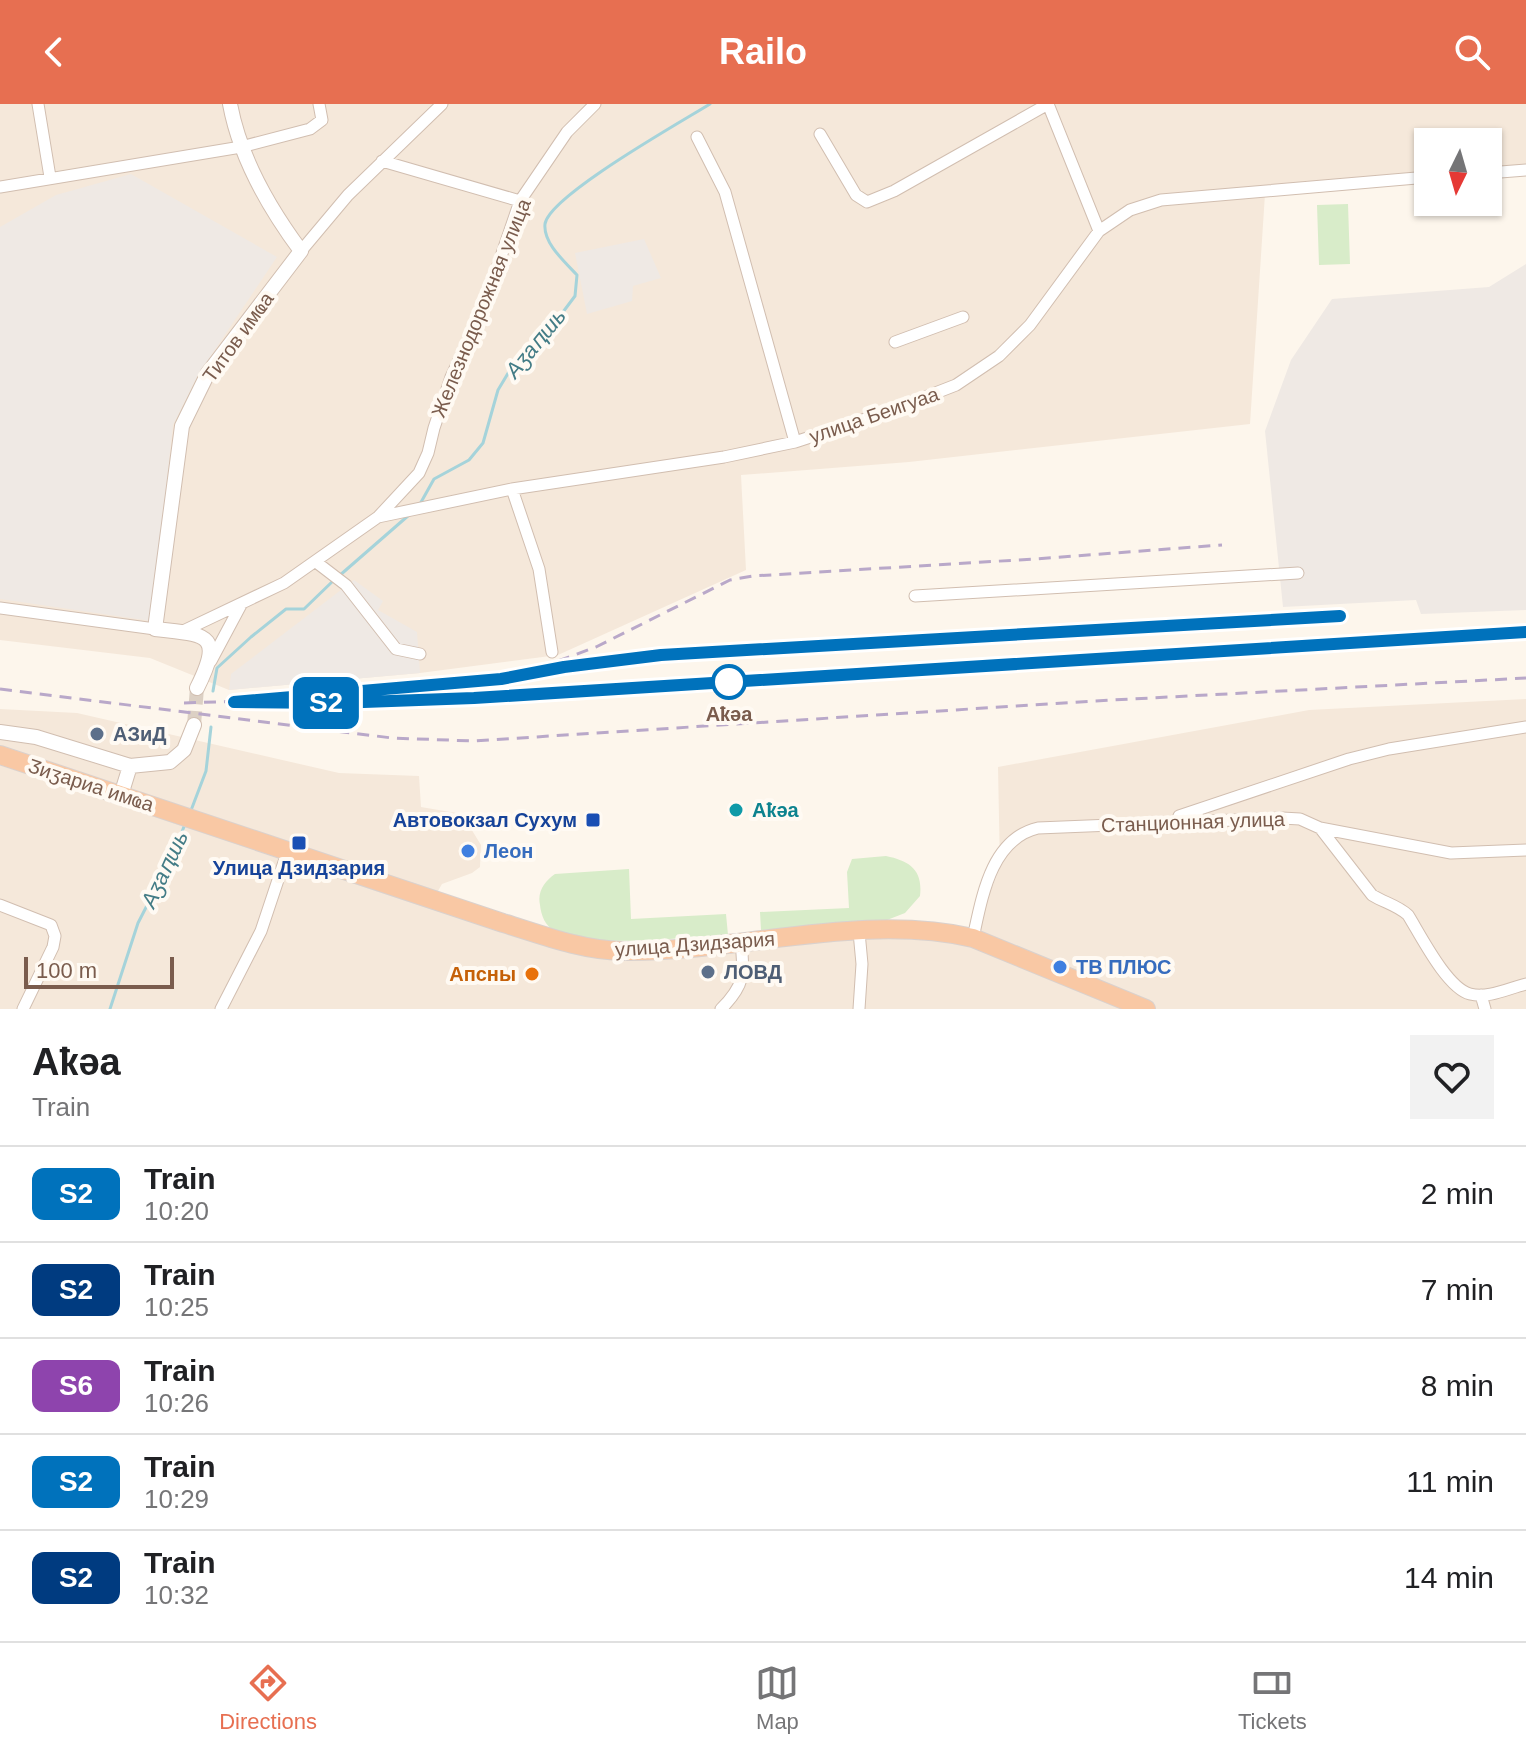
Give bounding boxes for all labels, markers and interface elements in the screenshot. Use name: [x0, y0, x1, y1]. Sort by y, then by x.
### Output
icon: back: [32, 30, 76, 74]
icon: search: [1450, 30, 1494, 74]
text: Railo: [719, 31, 807, 72]
north arrow: [1414, 128, 1502, 216]
map controls: [1414, 128, 1502, 216]
street label: Железнодорожная улица: [427, 195, 535, 420]
street label: Титов имҩа: [198, 287, 278, 386]
water label: Аӡаԥшь: [499, 304, 571, 385]
street label: улица Беигуаа: [806, 382, 942, 447]
marker: Аҟəа: [712, 665, 746, 699]
line badge: S2: [290, 677, 362, 729]
text: S2: [309, 687, 343, 718]
place label: Аҟəа: [706, 703, 753, 725]
place label: АЗиД: [113, 723, 167, 745]
marker: АЗиД: [88, 725, 106, 743]
street label: Ӡиӡариа имҩа: [25, 754, 157, 816]
place label: Аҟәа: [752, 799, 800, 821]
marker: Аҟәа: [727, 801, 745, 819]
street label: Станционная улица: [1101, 808, 1286, 836]
place label: Автовокзал Сухум: [393, 809, 577, 831]
marker: Автовокзал Сухум: [584, 811, 602, 829]
water label: Аӡаԥшь: [135, 827, 193, 913]
marker: Улица Дзидзария: [290, 834, 308, 852]
place label: Леон: [484, 840, 533, 862]
marker: Леон: [459, 842, 477, 860]
place label: Улица Дзидзария: [213, 857, 385, 879]
street label: улица Дзидзария: [614, 927, 776, 961]
scale bar: [24, 953, 174, 989]
place label: ТВ ПЛЮС: [1076, 956, 1171, 978]
text: 100 m: [36, 958, 97, 983]
marker: ТВ ПЛЮС: [1051, 958, 1069, 976]
place label: ЛОВД: [724, 961, 782, 983]
place label: Апсны: [449, 963, 516, 985]
marker: ЛОВД: [699, 963, 717, 981]
marker: Апсны: [523, 965, 541, 983]
button: heart: [1410, 1035, 1494, 1119]
text: Аҟəа: [32, 1041, 121, 1083]
text: Train: [32, 1092, 90, 1122]
text: Train: [144, 1162, 216, 1195]
text: 2 min: [1421, 1177, 1494, 1210]
text: S2: [59, 1178, 93, 1209]
text: 10:20: [144, 1196, 209, 1226]
text: Train: [144, 1258, 216, 1291]
text: 7 min: [1421, 1273, 1494, 1306]
text: S2: [59, 1274, 93, 1305]
text: 10:25: [144, 1292, 209, 1322]
text: Train: [144, 1354, 216, 1387]
text: 8 min: [1421, 1369, 1494, 1402]
text: S6: [59, 1370, 93, 1401]
text: 10:26: [144, 1388, 209, 1418]
text: Train: [144, 1450, 216, 1483]
text: 11 min: [1406, 1465, 1494, 1498]
text: S2: [59, 1466, 93, 1497]
text: 10:29: [144, 1484, 209, 1514]
text: Train: [144, 1546, 216, 1579]
text: 14 min: [1404, 1561, 1494, 1594]
text: S2: [59, 1562, 93, 1593]
text: 10:32: [144, 1580, 209, 1610]
tab: Directions: [219, 1661, 317, 1735]
tab: Map: [755, 1661, 799, 1735]
tab: Tickets: [1238, 1661, 1307, 1735]

